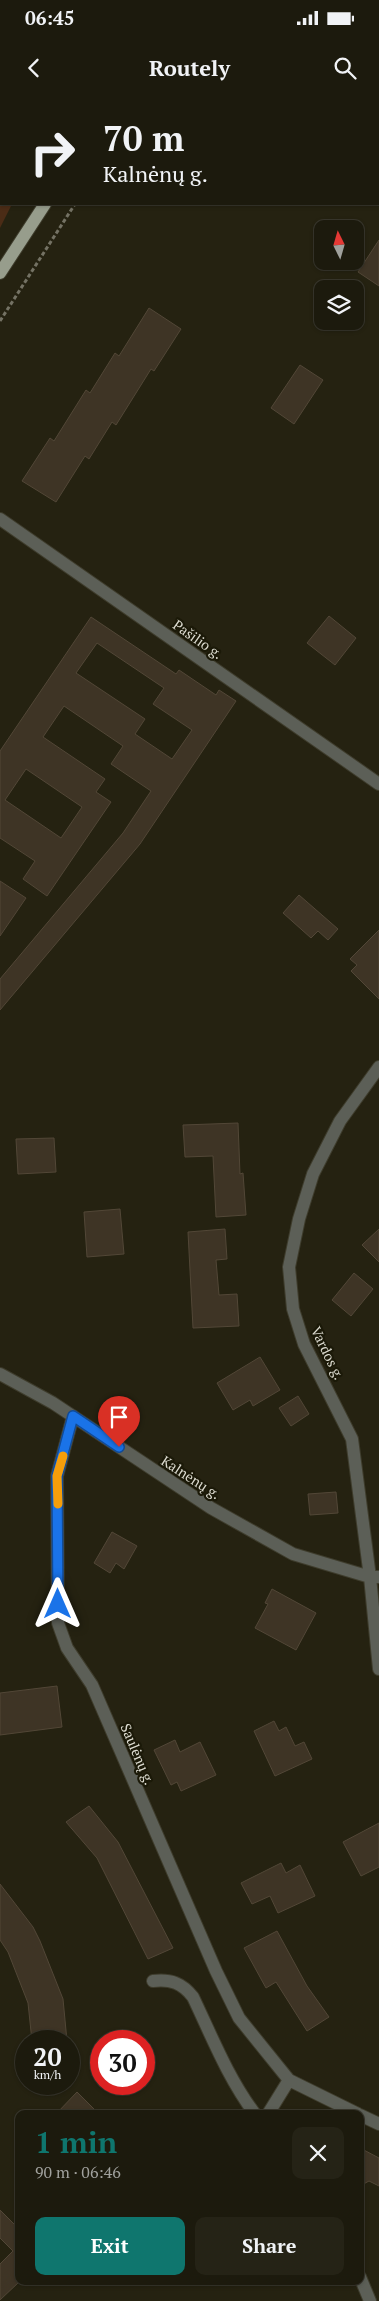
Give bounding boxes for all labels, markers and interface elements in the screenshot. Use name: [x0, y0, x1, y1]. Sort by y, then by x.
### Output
text: 06:45: [25, 5, 74, 30]
text: Routely: [149, 53, 230, 82]
icon: back: [20, 54, 48, 82]
icon: search: [331, 54, 359, 82]
text: 70 m: [103, 115, 184, 161]
icon: right: [20, 120, 85, 185]
text: Kalnėnų g.: [103, 159, 208, 188]
north arrow: [314, 220, 364, 270]
map controls: [314, 220, 364, 330]
button: layers: [314, 280, 364, 330]
street label: Pašilio g.: [169, 615, 227, 663]
street label: Vardos g.: [307, 1323, 349, 1383]
pin: [98, 1396, 140, 1447]
icon: arrive: [105, 1403, 133, 1431]
street label: Kalnėnų g.: [158, 1451, 224, 1503]
position arrow: [31, 1577, 83, 1629]
street label: Saulėnų g.: [117, 1720, 159, 1788]
speed limit sign: 30: [90, 2030, 155, 2095]
text: 20: [33, 2040, 62, 2073]
text: km/h: [34, 2067, 61, 2082]
text: 1 min: [35, 2122, 117, 2162]
button: close: [292, 2127, 344, 2179]
text: 90 m · 06:46: [35, 2161, 121, 2183]
button: Exit: [35, 2217, 185, 2275]
button: Share: [195, 2217, 344, 2275]

